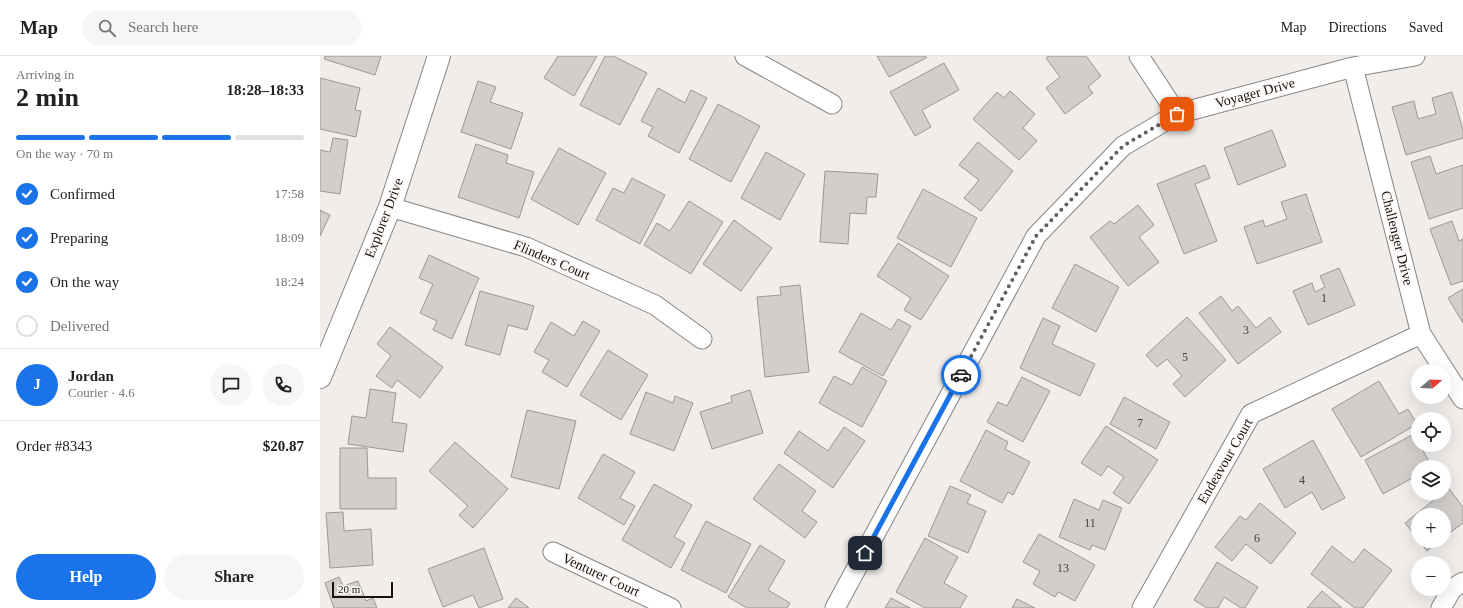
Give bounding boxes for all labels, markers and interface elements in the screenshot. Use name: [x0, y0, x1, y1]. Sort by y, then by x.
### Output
search box: [82, 10, 362, 46]
text: Map: [20, 17, 58, 38]
icon: search: [96, 17, 118, 39]
text: Search here: [128, 19, 198, 35]
text: Map: [1281, 20, 1306, 35]
text: Directions: [1328, 20, 1387, 35]
text: Saved: [1409, 20, 1443, 35]
text: Arriving in: [16, 67, 74, 82]
street label: Voyager Drive: [1214, 75, 1296, 111]
text: 18:28–18:33: [227, 82, 304, 98]
text: 2 min: [16, 83, 79, 112]
pin: [1160, 97, 1194, 131]
icon: bag: [1166, 103, 1188, 125]
text: On the way · 70 m: [16, 146, 113, 161]
street label: Explorer Drive: [362, 176, 406, 260]
icon: check: [16, 183, 38, 205]
text: Confirmed: [50, 186, 115, 202]
text: 17:58: [274, 186, 304, 201]
street label: Challenger Drive: [1378, 189, 1416, 287]
icon: check: [16, 227, 38, 249]
text: Preparing: [50, 230, 108, 246]
text: 18:09: [274, 230, 304, 245]
street label: Flinders Court: [512, 237, 592, 283]
icon: check: [16, 271, 38, 293]
text: On the way: [50, 274, 119, 290]
text: 18:24: [274, 274, 304, 289]
house number: 1: [1321, 291, 1327, 305]
text: Delivered: [50, 318, 109, 334]
house number: 3: [1243, 323, 1249, 337]
house number: 5: [1182, 350, 1188, 364]
courier: [941, 355, 981, 395]
button: chat: [210, 364, 252, 406]
button: phone: [262, 364, 304, 406]
icon: car: [950, 364, 972, 386]
north arrow: [1411, 364, 1451, 404]
map controls: [1411, 364, 1451, 596]
text: Jordan: [68, 368, 114, 384]
text: J: [33, 376, 41, 392]
text: Courier · 4.6: [68, 385, 135, 400]
button: locate: [1411, 412, 1451, 452]
house number: 7: [1137, 416, 1143, 430]
street label: Endeavour Court: [1194, 416, 1256, 506]
text: Order #8343: [16, 438, 92, 454]
text: $20.87: [263, 438, 304, 454]
button: layers: [1411, 460, 1451, 500]
house number: 4: [1299, 473, 1305, 487]
button: +: [1411, 508, 1451, 548]
house number: 11: [1084, 516, 1096, 530]
house number: 6: [1254, 531, 1260, 545]
pin: [848, 536, 882, 570]
icon: home: [854, 542, 876, 564]
street label: Venturer Court: [560, 551, 642, 600]
button: Help: [16, 554, 156, 600]
button: Share: [164, 554, 304, 600]
button: −: [1411, 556, 1451, 596]
house number: 13: [1057, 561, 1069, 575]
scale bar: [332, 580, 393, 599]
text: 20 m: [338, 583, 360, 595]

